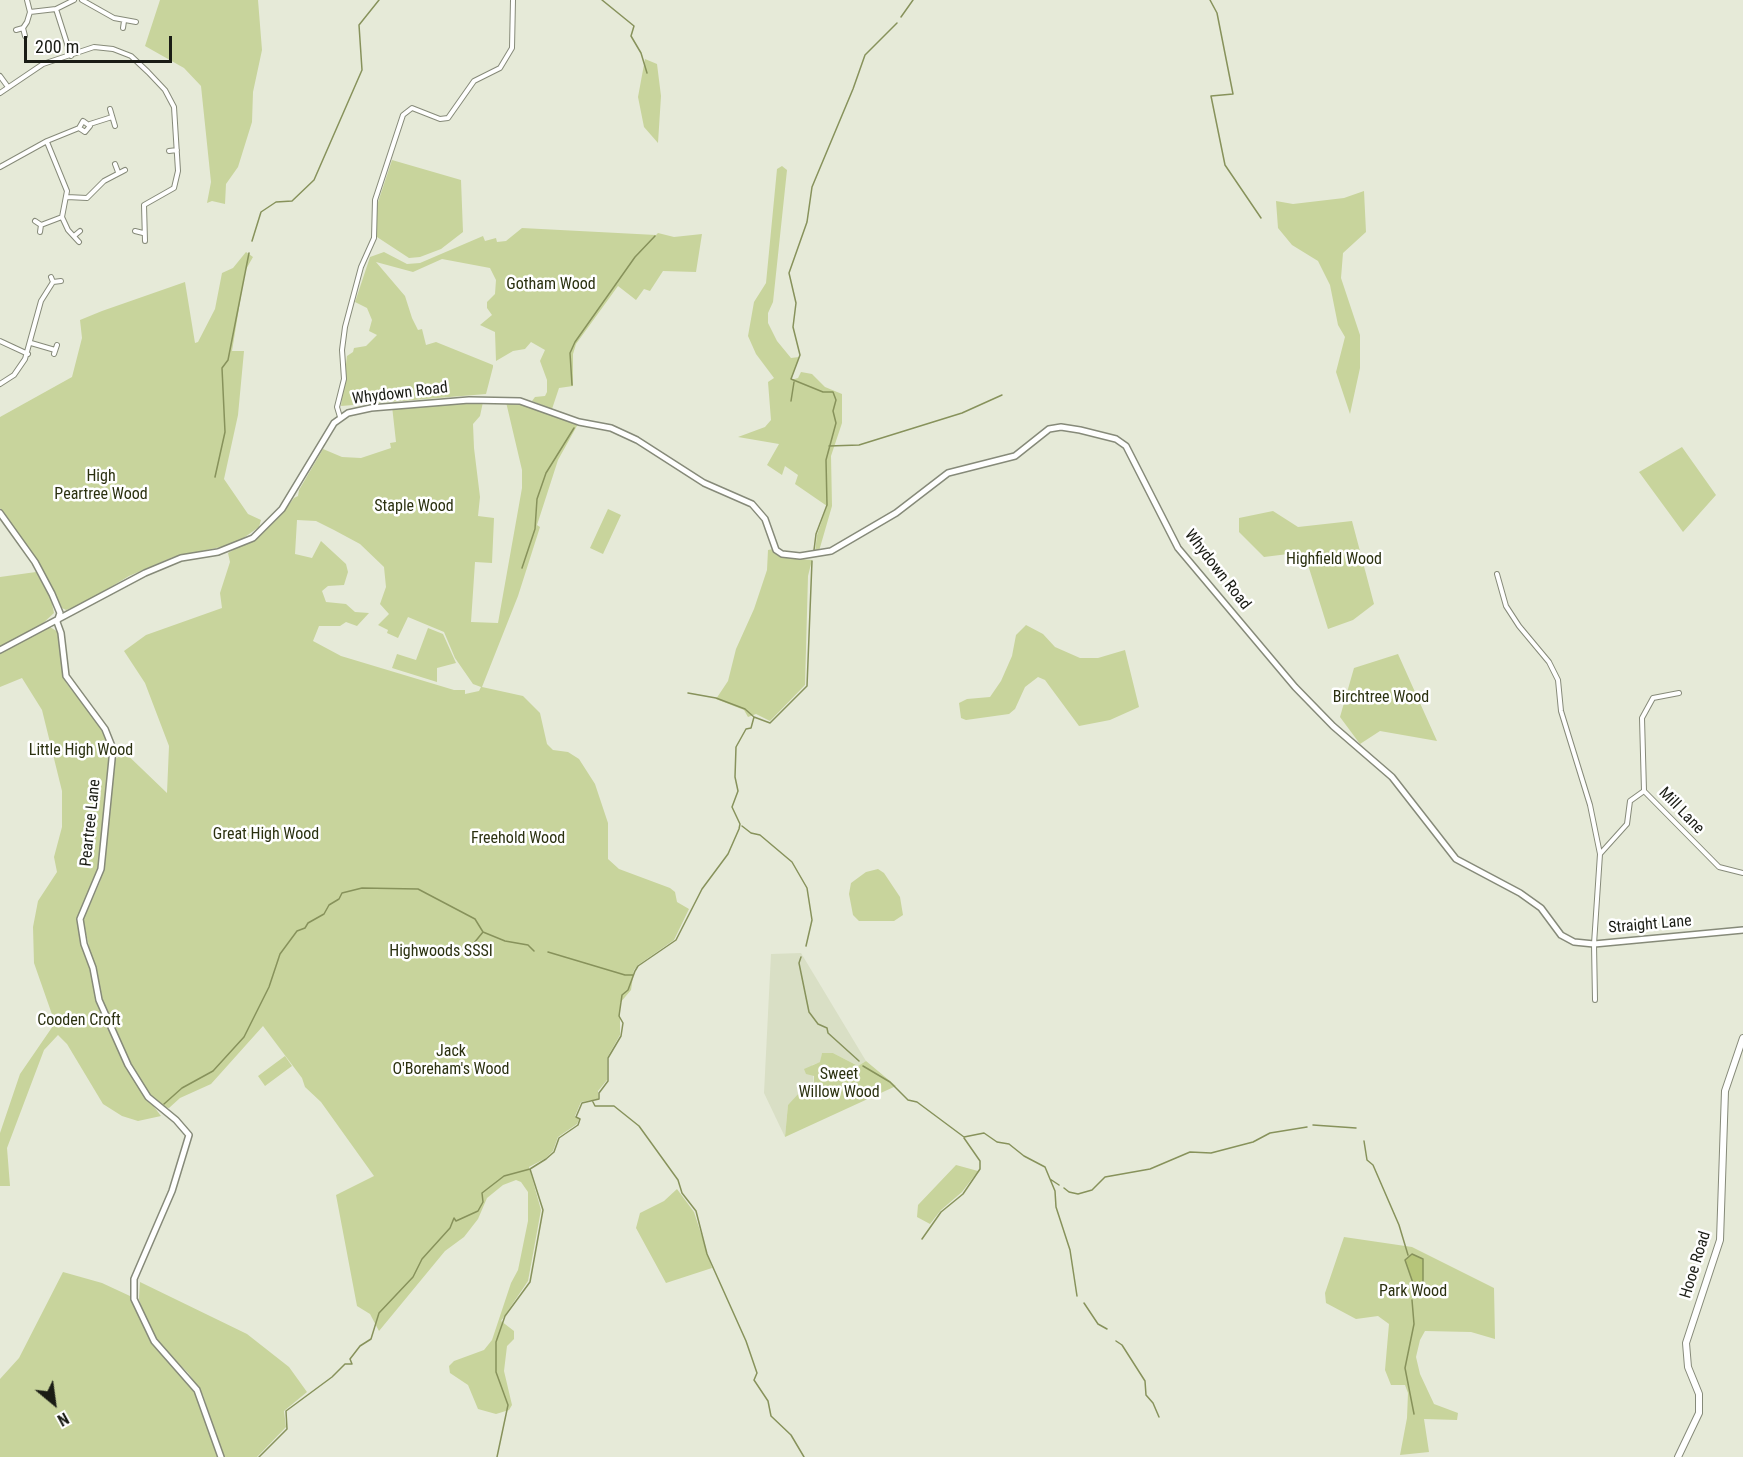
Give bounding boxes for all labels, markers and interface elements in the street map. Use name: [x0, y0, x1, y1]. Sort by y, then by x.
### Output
scale bar: [27, 24, 176, 62]
text: 200 m: [35, 36, 79, 57]
park label: Gotham Wood: [506, 275, 596, 295]
street label: Whydown Road: [351, 379, 449, 409]
park label: High Peartree Wood: [54, 467, 148, 505]
park label: Staple Wood: [374, 497, 454, 517]
street label: Whydown Road: [1180, 526, 1254, 614]
park label: Highfield Wood: [1286, 550, 1382, 570]
park label: Birchtree Wood: [1333, 688, 1429, 708]
park label: Little High Wood: [29, 741, 133, 761]
street label: Peartree Lane: [77, 778, 105, 868]
street label: Mill Lane: [1654, 784, 1708, 838]
park label: Great High Wood: [213, 825, 319, 845]
park label: Freehold Wood: [471, 829, 565, 849]
street label: Straight Lane: [1608, 912, 1692, 938]
park label: Highwoods SSSI: [389, 942, 493, 962]
park label: Cooden Croft: [37, 1011, 121, 1031]
park label: Jack O'Boreham's Wood: [392, 1042, 510, 1080]
park label: Sweet Willow Wood: [798, 1065, 880, 1103]
street label: Hooe Road: [1677, 1229, 1715, 1301]
park label: Park Wood: [1379, 1282, 1447, 1302]
north arrow: [24, 1373, 84, 1433]
text: N: [54, 1408, 72, 1430]

